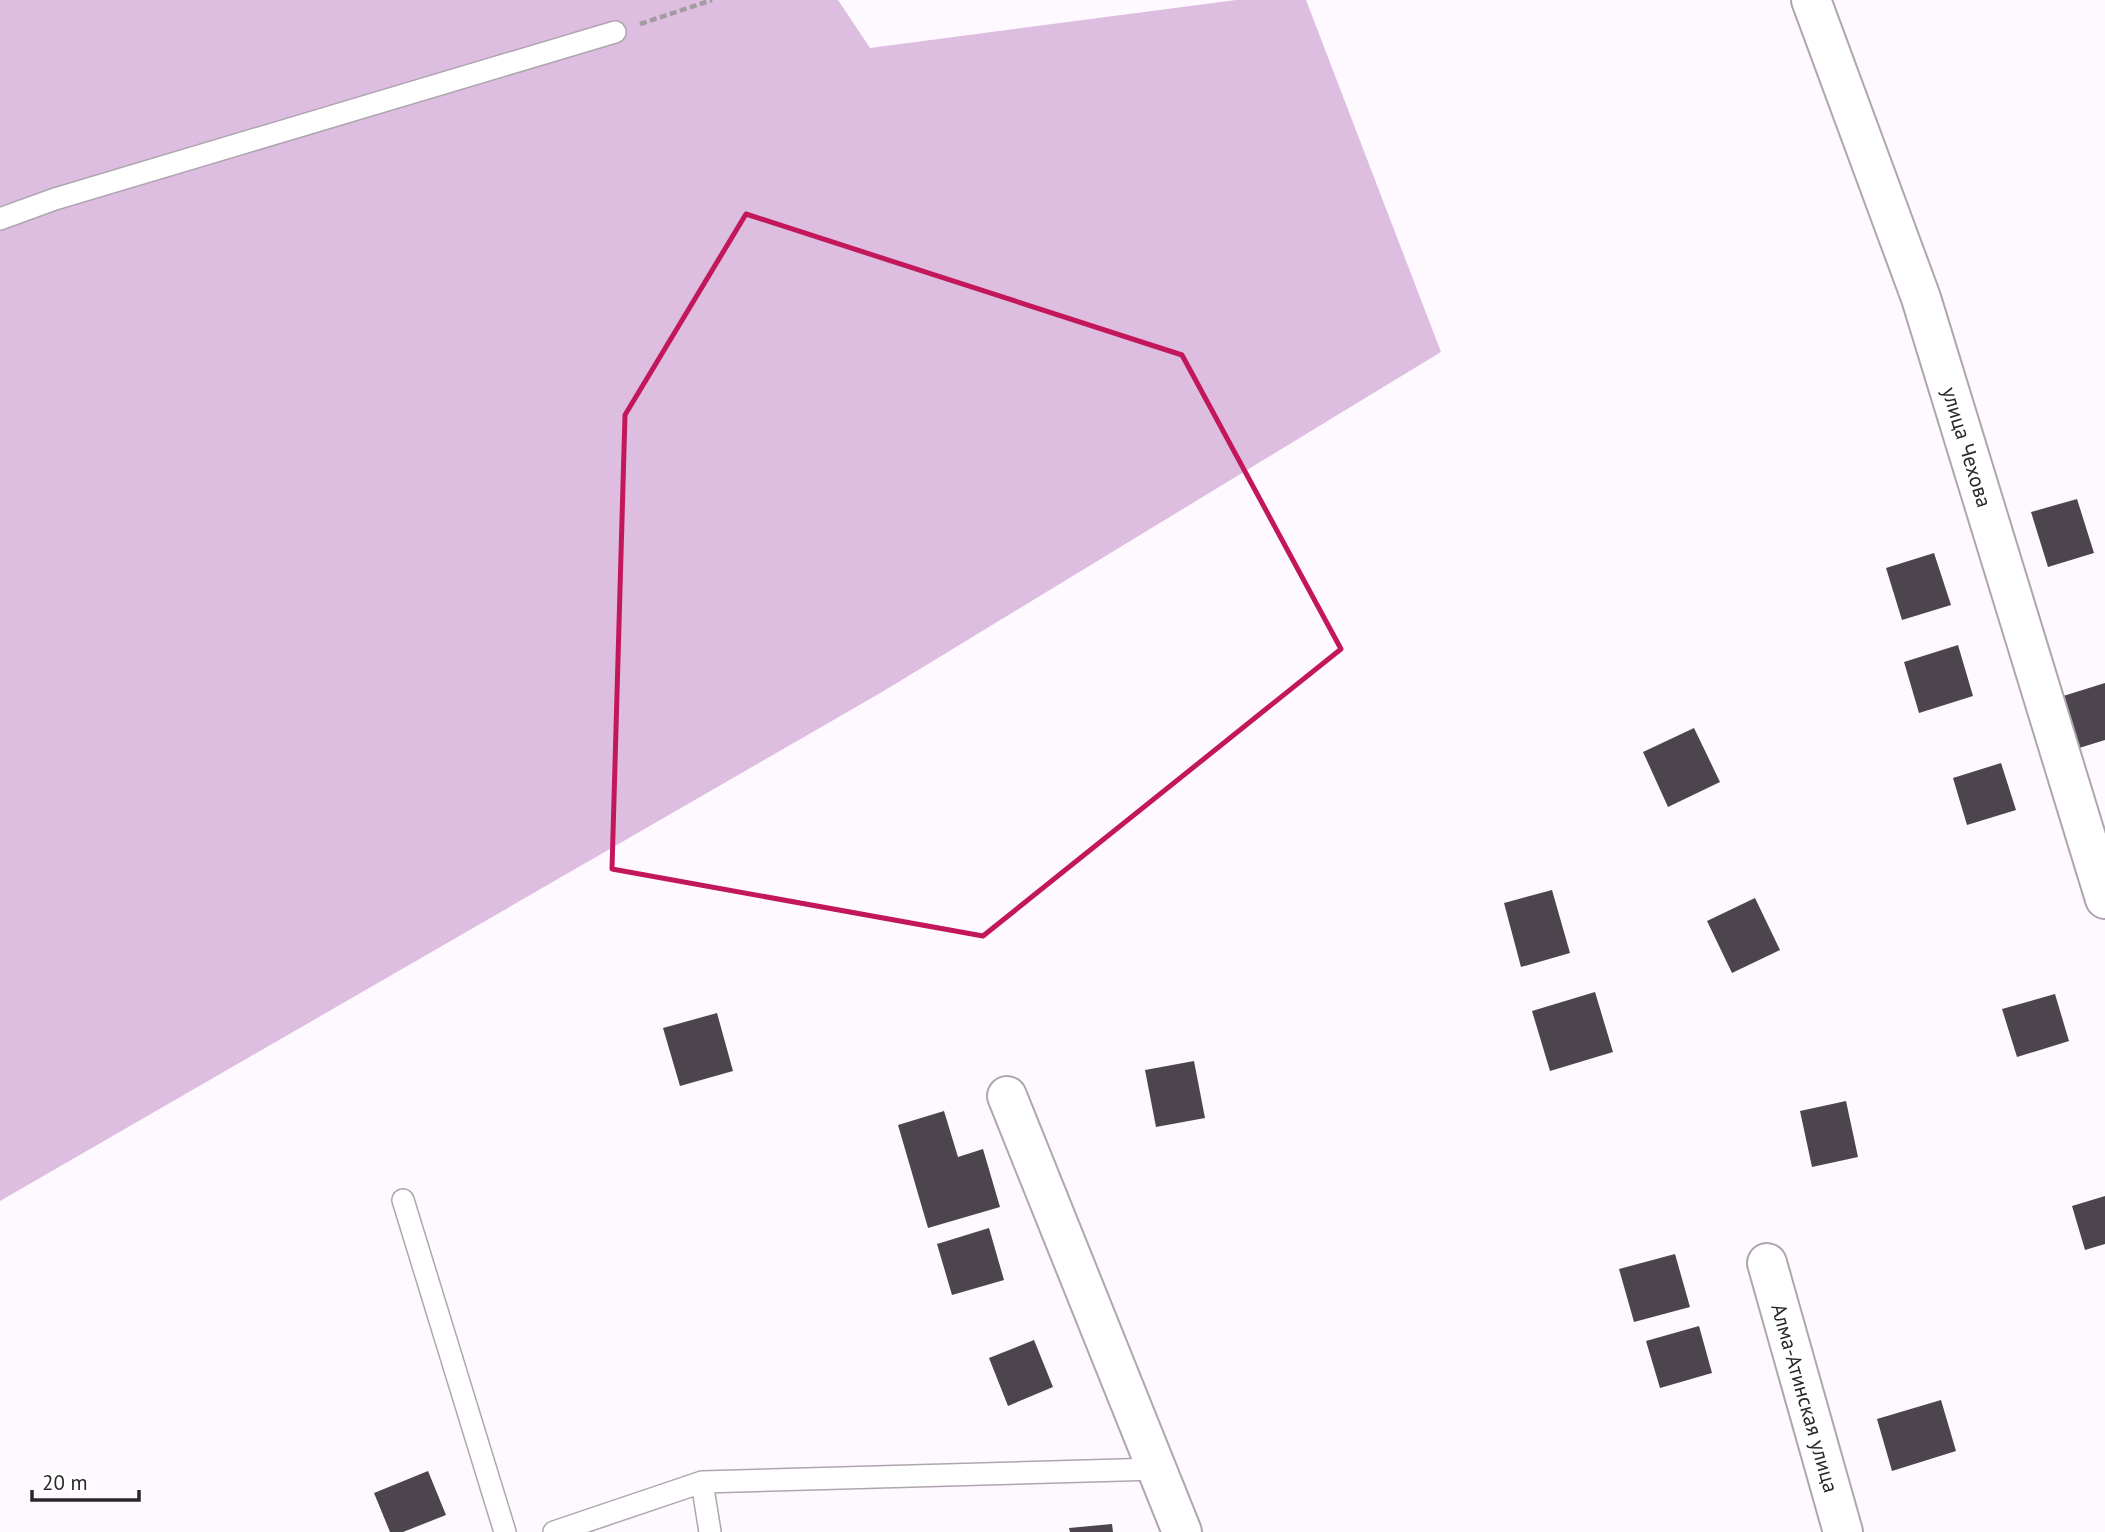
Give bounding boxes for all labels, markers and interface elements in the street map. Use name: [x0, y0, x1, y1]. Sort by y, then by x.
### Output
street label: улица Чехова: [1936, 384, 1998, 510]
street label: Алма-Атинская улица: [1765, 1300, 1845, 1496]
scale bar: [32, 1458, 138, 1502]
text: 20 m: [42, 1469, 88, 1496]

